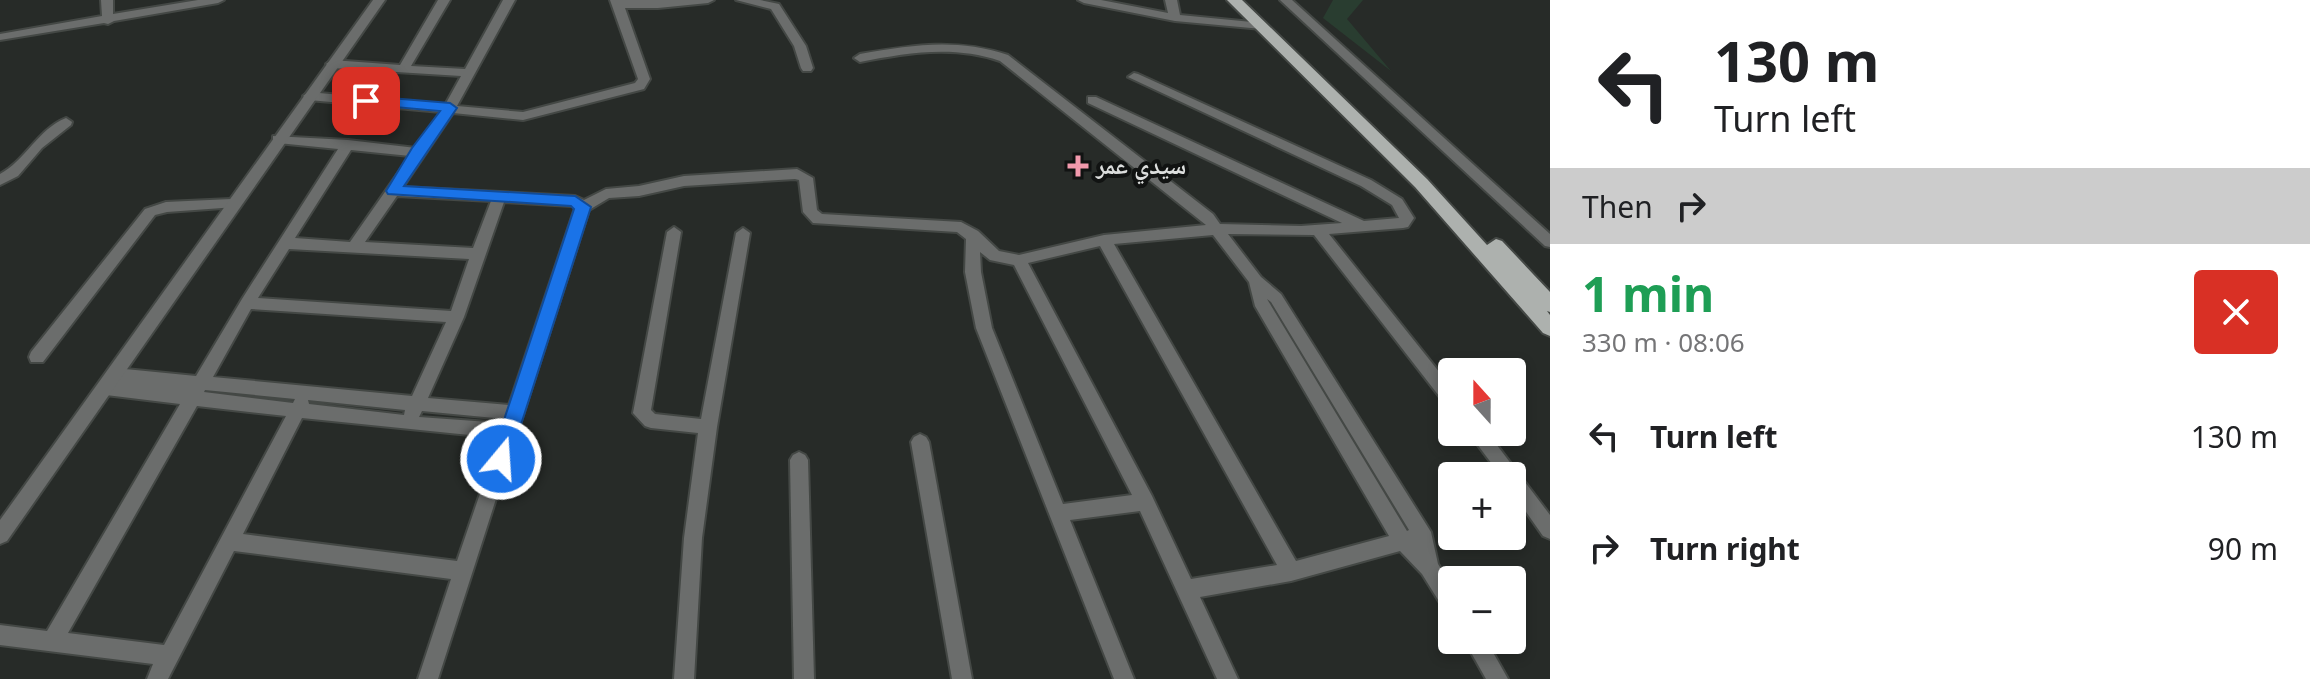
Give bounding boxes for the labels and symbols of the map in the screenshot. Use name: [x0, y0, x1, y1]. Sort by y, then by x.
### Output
pin: [332, 67, 400, 135]
place label: سيدي عمر: [1095, 148, 1186, 185]
marker: سيدي عمر: [1067, 155, 1089, 177]
north arrow: [1438, 358, 1526, 446]
position arrow: [459, 417, 543, 501]

